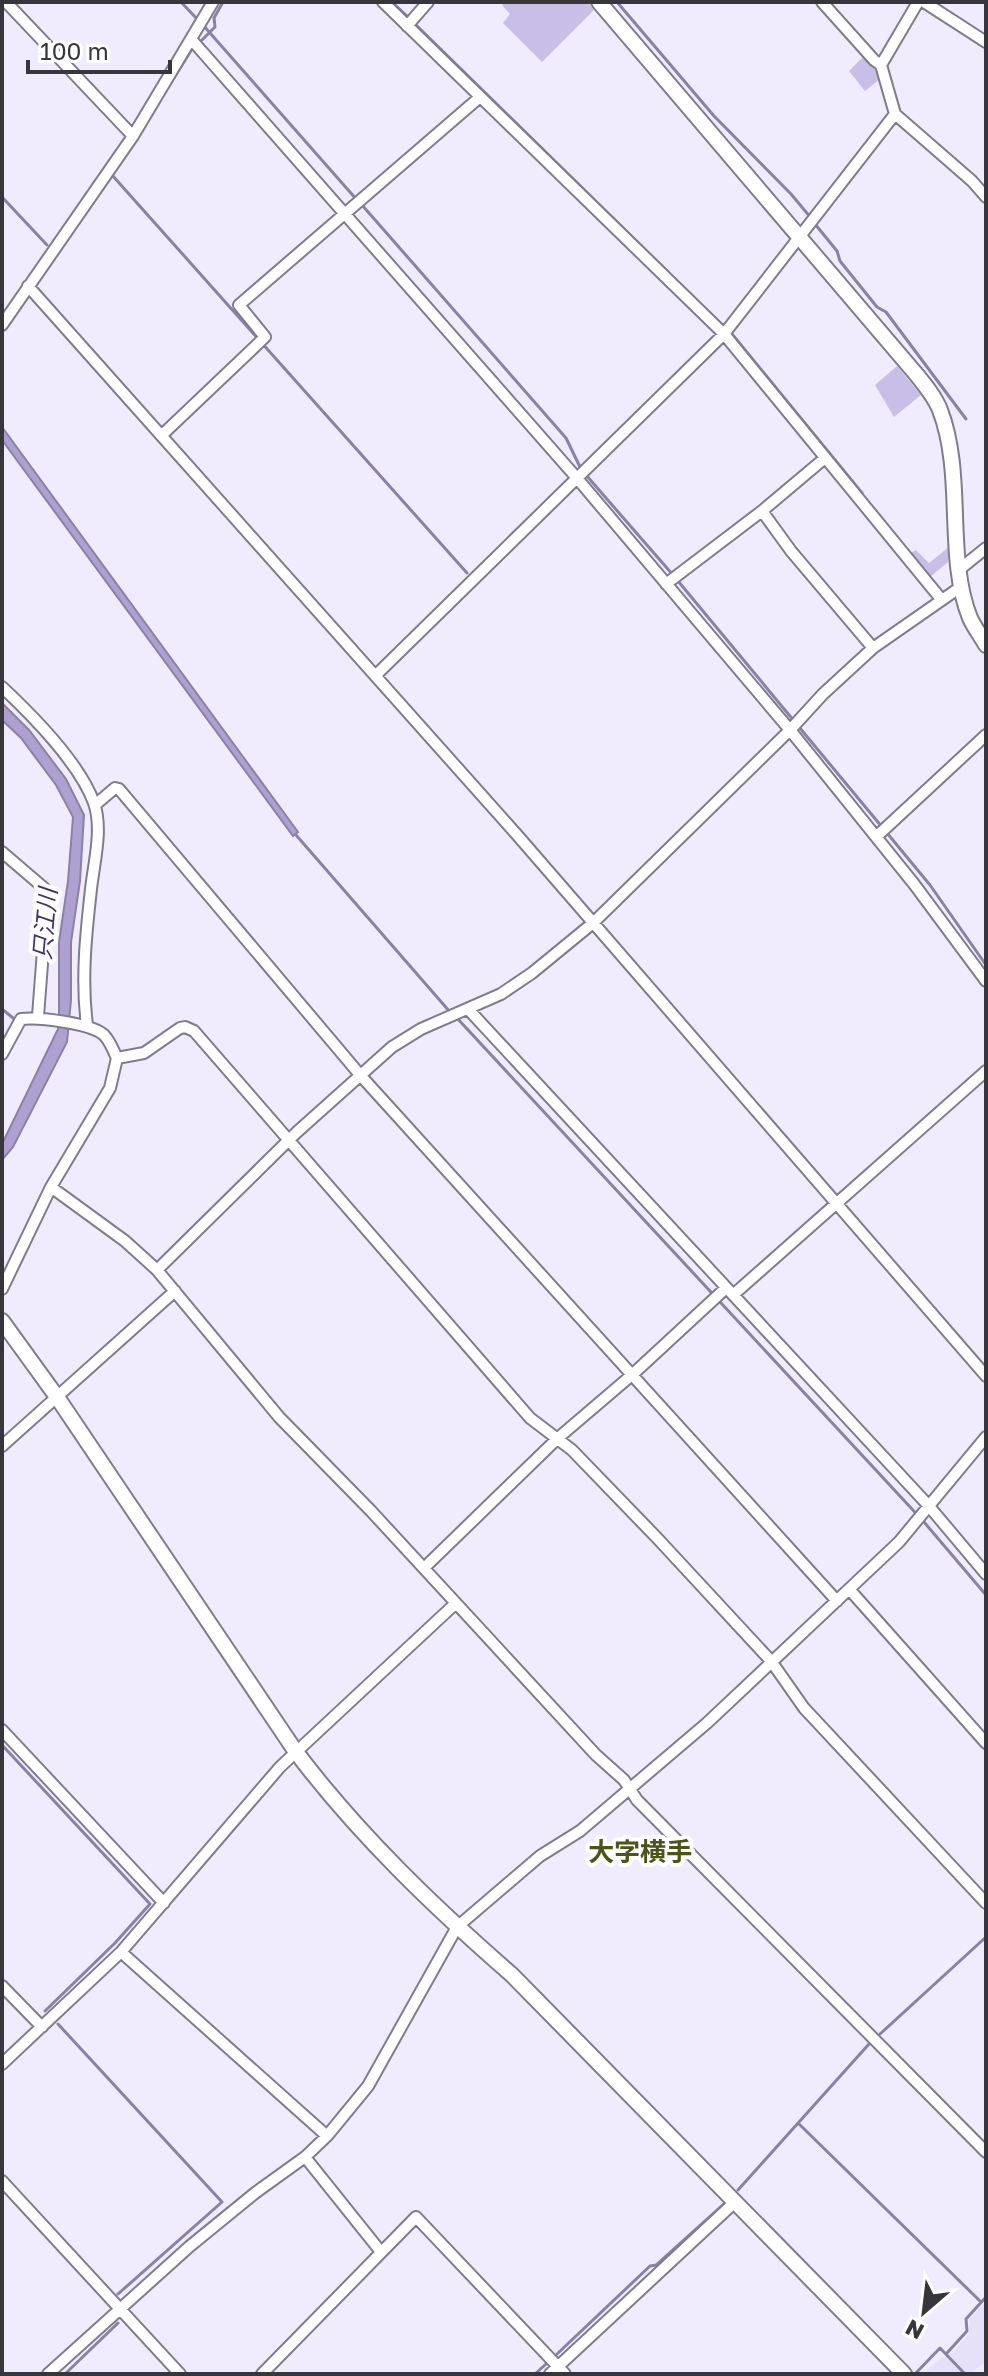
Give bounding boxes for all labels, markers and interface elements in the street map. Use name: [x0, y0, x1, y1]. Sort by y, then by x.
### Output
scale bar: [28, 24, 170, 74]
text: 100 m: [40, 36, 109, 65]
water label: 只江川: [26, 884, 62, 961]
district label: 大字横手: [588, 1836, 692, 1867]
north arrow: [884, 2272, 964, 2352]
text: N: [901, 2314, 928, 2346]

